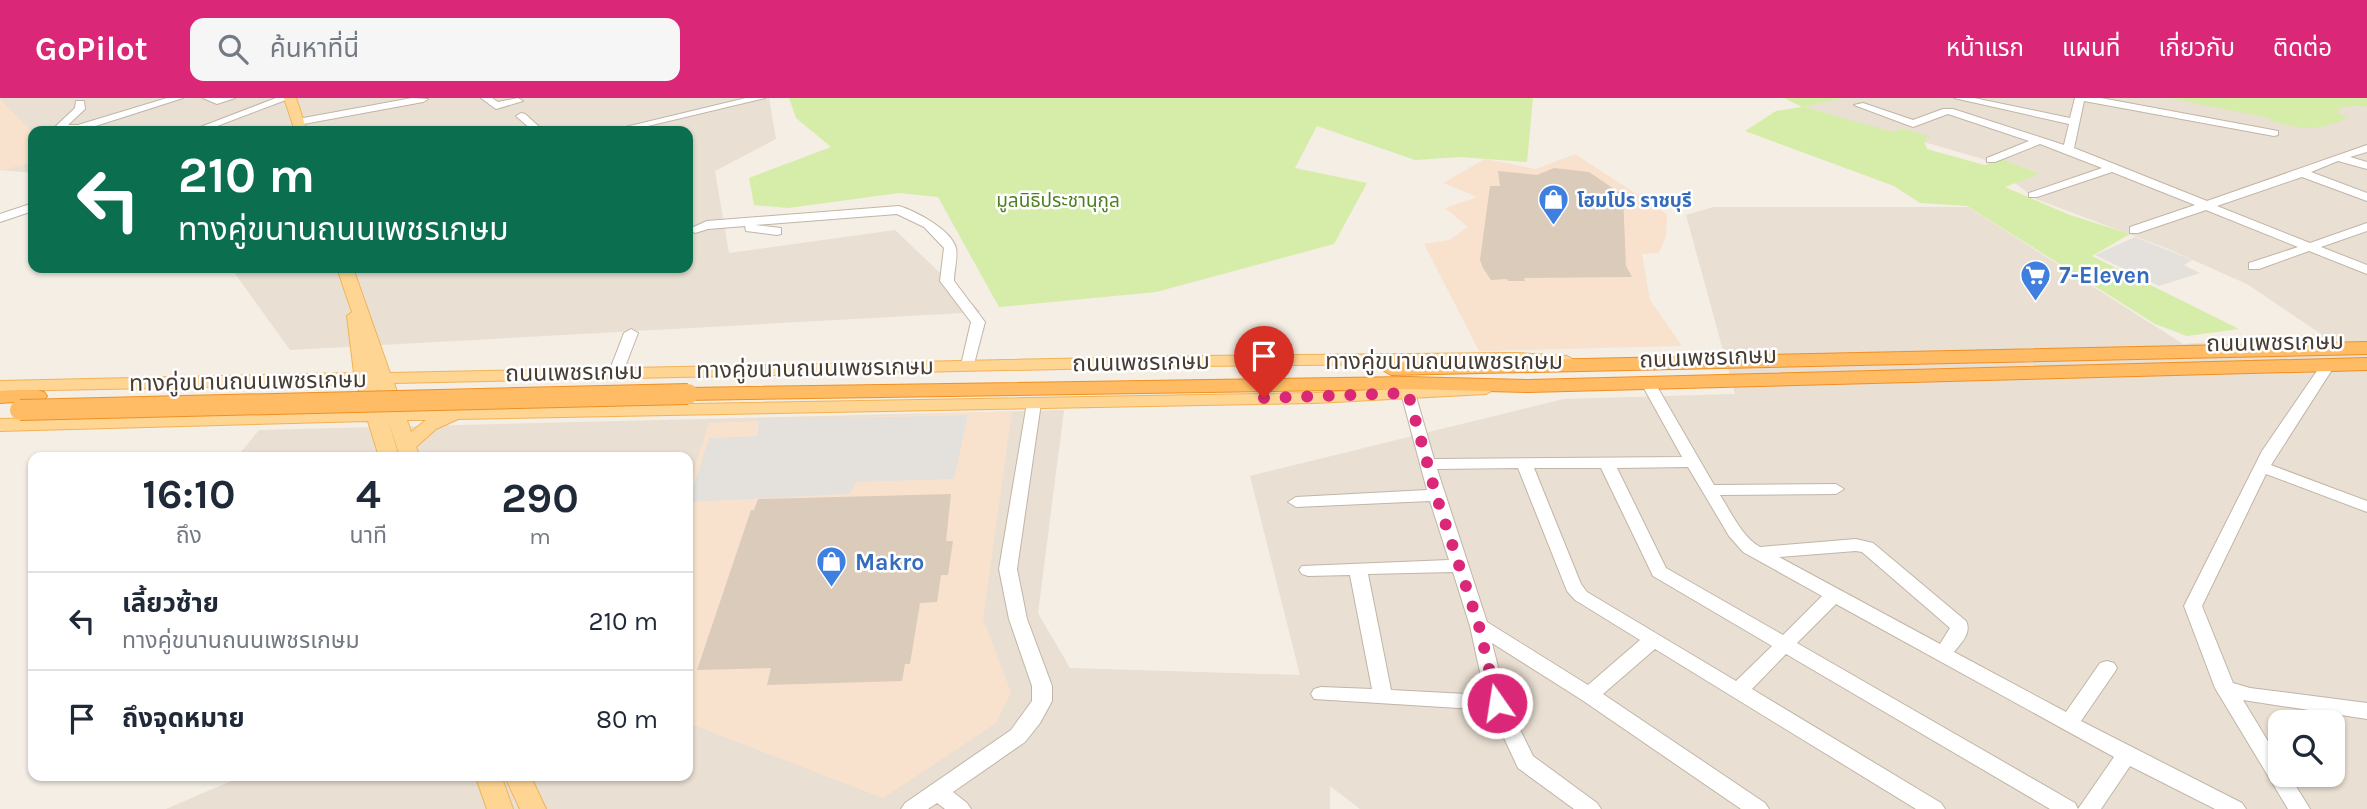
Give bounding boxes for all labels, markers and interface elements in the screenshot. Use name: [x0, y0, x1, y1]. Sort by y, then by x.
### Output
search box: [190, 18, 680, 81]
text: GoPilot: [35, 30, 148, 68]
icon: search: [214, 30, 252, 68]
text: ค้นหาที่นี่: [270, 33, 359, 64]
text: หน้าแรก: [1946, 34, 2024, 62]
text: แผนที่: [2062, 34, 2120, 62]
text: เกี่ยวกับ: [2158, 34, 2235, 62]
text: ติดต่อ: [2273, 34, 2332, 62]
text: 210 m: [178, 147, 315, 204]
icon: left: [63, 154, 154, 245]
shop icon: โฮมโปร ราชบุรี: [1537, 183, 1571, 227]
park label: มูลนิธิประชานุกูล: [996, 190, 1120, 213]
place label: โฮมโปร ราชบุรี: [1577, 190, 1692, 212]
text: ทางคู่ขนานถนนเพชรเกษม: [178, 211, 509, 248]
supermarket icon: 7-Eleven: [2019, 258, 2053, 302]
place label: 7-Eleven: [2059, 262, 2150, 289]
pin: [1234, 326, 1294, 398]
street label: ถนนเพชรเกษม: [2206, 328, 2344, 357]
icon: arrive: [1245, 337, 1283, 375]
street label: ถนนเพชรเกษม: [1639, 342, 1777, 373]
street label: ถนนเพชรเกษม: [1072, 348, 1210, 377]
street label: ทางคู่ขนานถนนเพชรเกษม: [1325, 348, 1563, 376]
street label: ทางคู่ขนานถนนเพชรเกษม: [696, 353, 934, 385]
street label: ถนนเพชรเกษม: [505, 358, 643, 387]
street label: ทางคู่ขนานถนนเพชรเกษม: [129, 366, 367, 398]
text: 16:10: [142, 469, 235, 519]
text: 4: [356, 469, 381, 519]
text: 290: [501, 473, 579, 523]
text: ถึง: [176, 522, 202, 549]
text: นาที: [350, 522, 387, 549]
text: m: [529, 523, 551, 550]
shop icon: Makro: [815, 545, 849, 589]
place label: Makro: [855, 549, 924, 576]
text: เลี้ยวซ้าย: [122, 588, 219, 619]
icon: left: [63, 602, 101, 640]
text: 210 m: [588, 606, 658, 637]
text: ทางคู่ขนานถนนเพชรเกษม: [122, 627, 360, 654]
position arrow: [1460, 666, 1534, 740]
icon: arrive: [63, 700, 101, 738]
text: ถึงจุดหมาย: [122, 703, 245, 734]
text: 80 m: [596, 704, 658, 735]
map controls: [2268, 710, 2345, 787]
button: search: [2268, 710, 2345, 787]

